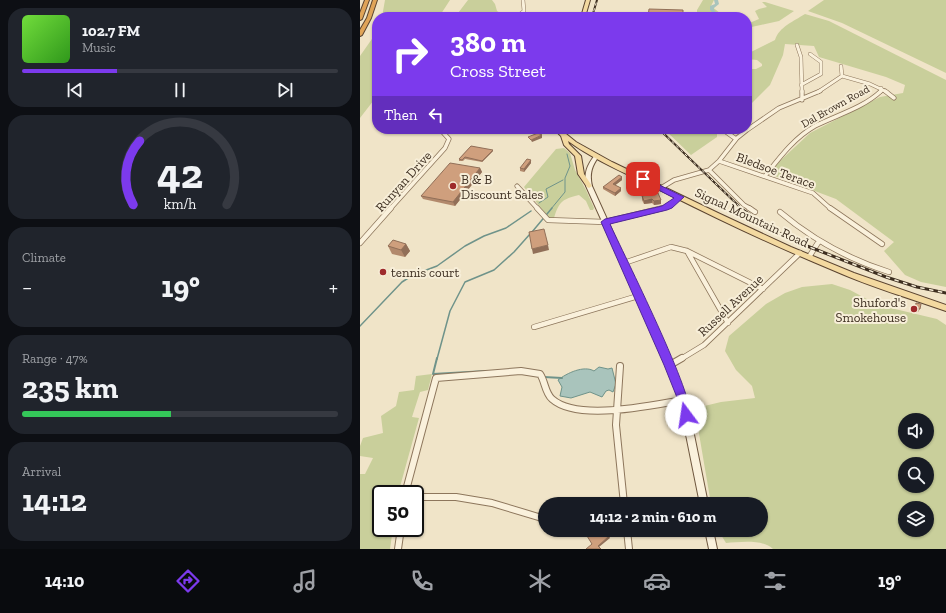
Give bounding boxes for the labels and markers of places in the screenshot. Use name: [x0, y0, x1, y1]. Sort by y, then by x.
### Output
pin: [626, 162, 660, 196]
place label: B & B Discount Sales: [461, 172, 543, 202]
marker: B & B Discount Sales: [448, 181, 458, 191]
place label: tennis court: [391, 265, 460, 280]
marker: tennis court: [378, 267, 388, 277]
place label: Shuford's Smokehouse: [835, 295, 906, 325]
marker: Shuford's Smokehouse: [909, 304, 919, 314]

